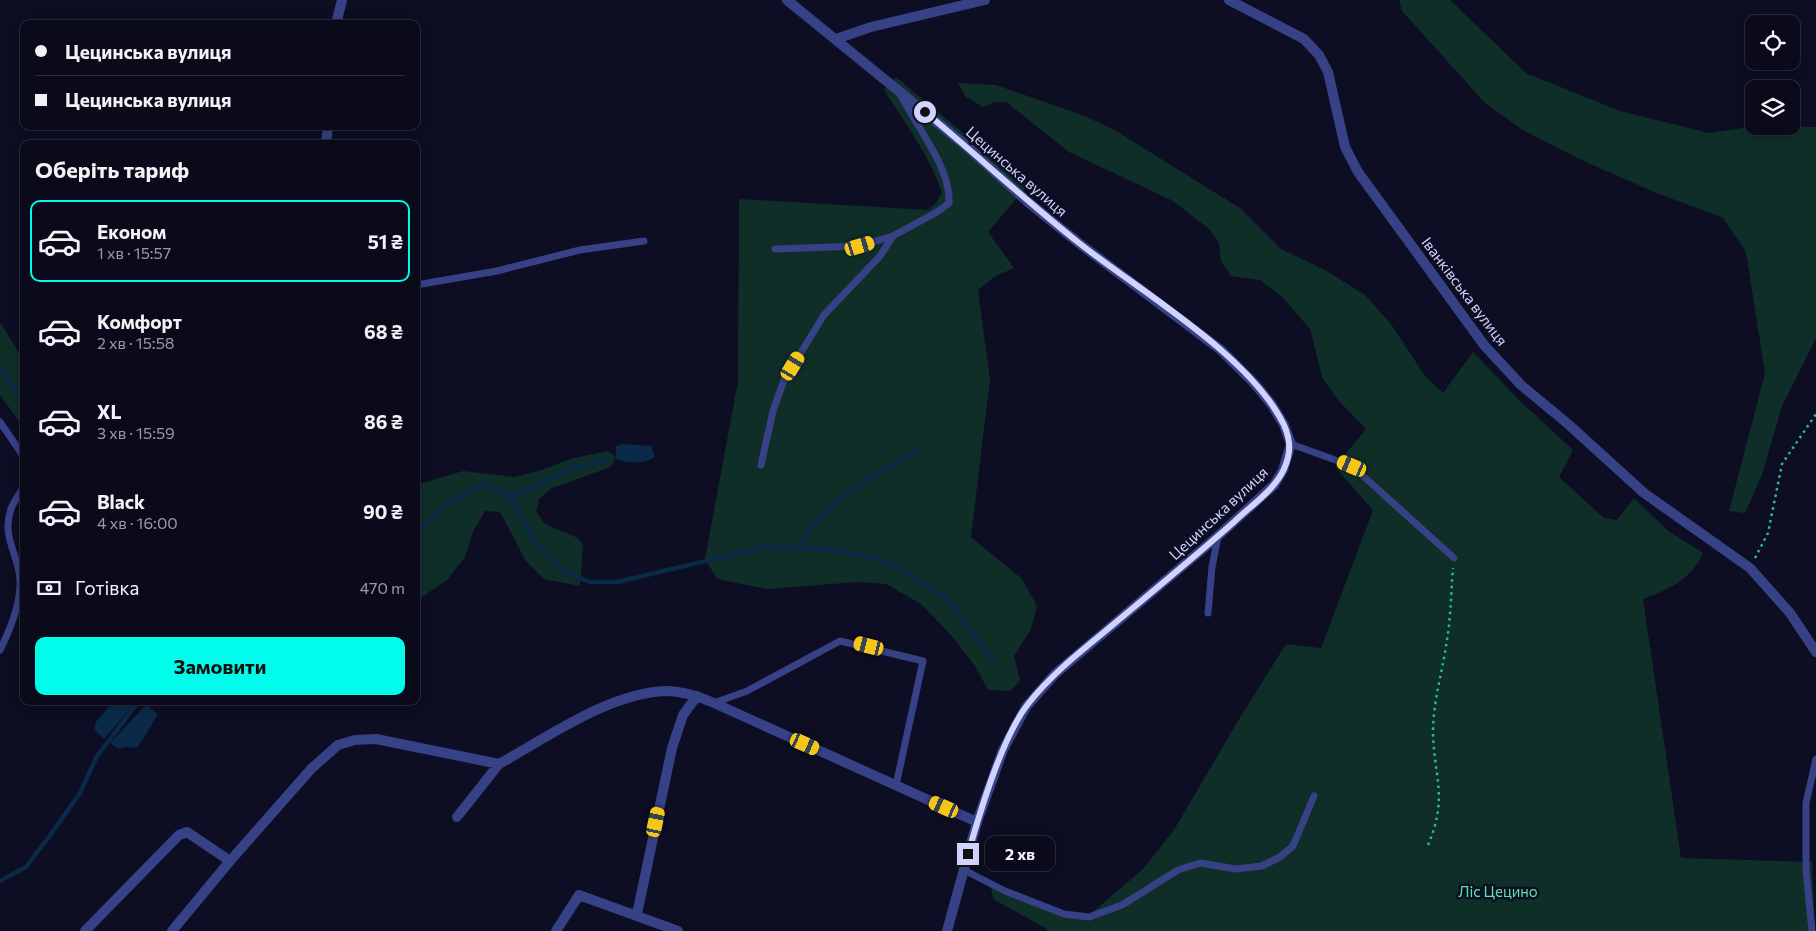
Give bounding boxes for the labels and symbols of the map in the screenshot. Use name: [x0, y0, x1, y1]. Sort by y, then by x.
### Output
route start: [914, 101, 936, 123]
street label: Цецинська вулиця: [963, 122, 1071, 220]
street label: Іванківська вулиця: [1418, 233, 1512, 349]
car: [843, 234, 876, 258]
car: [778, 349, 807, 383]
car: [1335, 453, 1368, 479]
street label: Цецинська вулиця: [1165, 463, 1271, 563]
car: [852, 635, 885, 657]
car: [788, 731, 821, 757]
car: [927, 794, 960, 820]
car: [645, 806, 666, 838]
callout: 2 хв: [986, 836, 1056, 872]
route end: [957, 843, 979, 865]
park label: Ліс Цецино: [1458, 882, 1538, 900]

